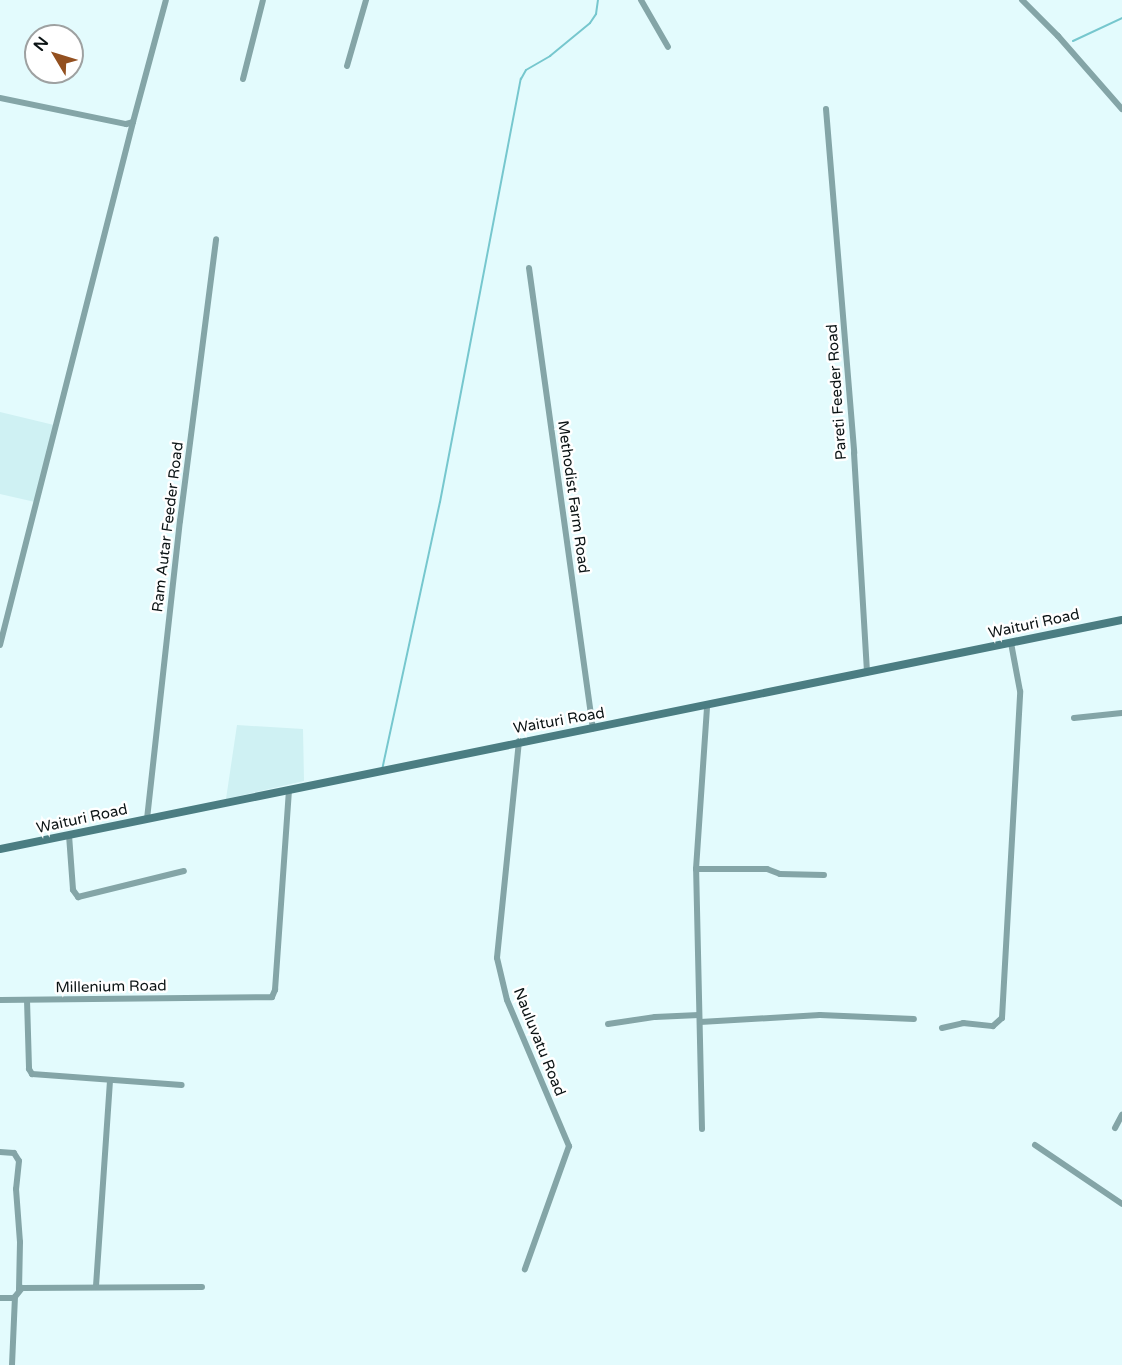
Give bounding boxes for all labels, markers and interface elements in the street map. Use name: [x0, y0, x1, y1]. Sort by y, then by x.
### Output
north arrow: [24, 24, 84, 84]
text: N: [30, 33, 53, 55]
street label: Pareti Feeder Road: [823, 323, 851, 461]
street label: Methodist Farm Road: [553, 419, 593, 575]
street label: Ram Autar Feeder Road: [149, 441, 187, 613]
street label: Waituri Road: [987, 606, 1081, 642]
street label: Waituri Road: [512, 704, 606, 738]
street label: Waituri Road: [35, 801, 129, 837]
street label: Millenium Road: [55, 977, 167, 997]
street label: Nauluvatu Road: [509, 985, 569, 1099]

